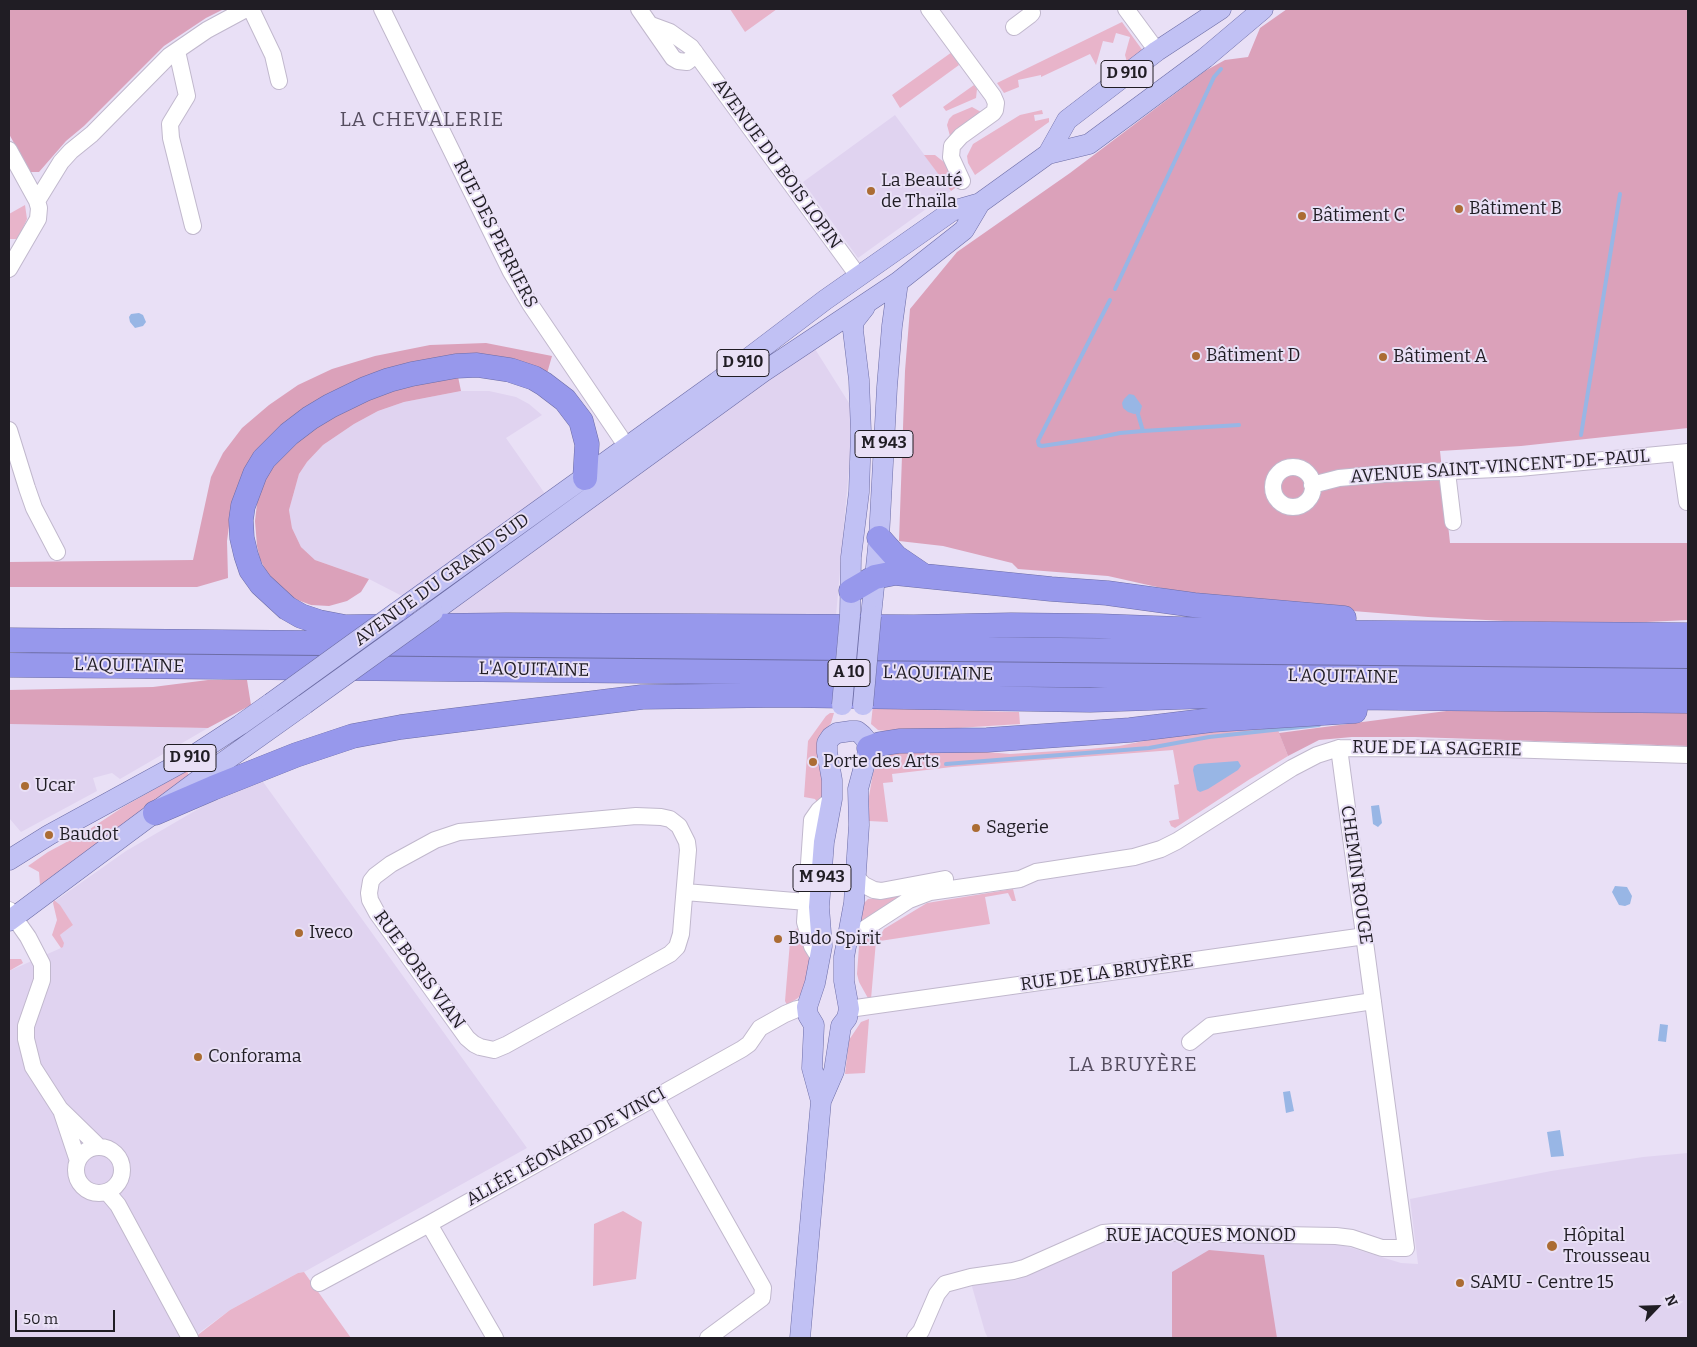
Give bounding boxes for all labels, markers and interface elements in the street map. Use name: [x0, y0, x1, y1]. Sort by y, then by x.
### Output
road number: D 910: [1101, 61, 1153, 88]
street label: AVENUE DU BOIS LOPIN: [708, 75, 846, 253]
district label: LA CHEVALERIE: [338, 108, 506, 132]
street label: RUE DES PERRIERS: [448, 156, 542, 312]
place label: La Beauté de Thaïla: [881, 170, 963, 212]
marker: La Beauté de Thaïla: [865, 185, 877, 197]
place label: Bâtiment B: [1469, 198, 1562, 220]
marker: Bâtiment B: [1453, 203, 1465, 215]
place label: Bâtiment C: [1312, 205, 1405, 227]
marker: Bâtiment C: [1296, 210, 1308, 222]
place label: Bâtiment D: [1206, 345, 1300, 367]
place label: Bâtiment A: [1393, 346, 1487, 368]
road number: D 910: [717, 349, 769, 376]
marker: Bâtiment D: [1190, 350, 1202, 362]
marker: Bâtiment A: [1377, 351, 1389, 363]
road number: M 943: [855, 430, 913, 458]
street label: AVENUE SAINT-VINCENT-DE-PAUL: [1350, 446, 1650, 488]
street label: AVENUE DU GRAND SUD: [350, 509, 534, 651]
street label: L'AQUITAINE: [74, 654, 184, 678]
street label: L'AQUITAINE: [479, 658, 589, 682]
road number: A 10: [828, 660, 870, 686]
street label: L'AQUITAINE: [883, 662, 993, 686]
street label: L'AQUITAINE: [1288, 665, 1398, 689]
street label: RUE DE LA SAGERIE: [1352, 737, 1522, 761]
road number: D 910: [164, 744, 216, 771]
place label: Porte des Arts: [823, 751, 939, 773]
marker: Porte des Arts: [807, 756, 819, 768]
place label: Ucar: [35, 775, 75, 797]
marker: Ucar: [19, 780, 31, 792]
street label: CHEMIN ROUGE: [1336, 804, 1376, 946]
place label: Sagerie: [986, 817, 1049, 839]
marker: Sagerie: [970, 822, 982, 834]
place label: Baudot: [59, 824, 119, 846]
marker: Baudot: [43, 829, 55, 841]
road number: M 943: [793, 864, 851, 891]
street label: RUE BORIS VIAN: [369, 907, 469, 1033]
place label: Iveco: [309, 922, 353, 944]
marker: Iveco: [293, 927, 305, 939]
place label: Budo Spirit: [788, 928, 881, 950]
marker: Budo Spirit: [772, 933, 784, 945]
street label: RUE DE LA BRUYÈRE: [1019, 950, 1195, 996]
place label: Conforama: [208, 1046, 302, 1068]
marker: Conforama: [192, 1051, 204, 1063]
district label: LA BRUYÈRE: [1067, 1053, 1199, 1077]
street label: ALLÉE LÉONARD DE VINCI: [462, 1083, 670, 1211]
street label: RUE JACQUES MONOD: [1106, 1225, 1296, 1247]
place label: Hôpital Trousseau: [1563, 1225, 1650, 1268]
marker: Hôpital Trousseau: [1545, 1239, 1559, 1253]
place label: SAMU - Centre 15: [1470, 1272, 1614, 1294]
marker: SAMU - Centre 15: [1454, 1277, 1466, 1289]
north arrow: [1632, 1282, 1682, 1332]
text: N: [1661, 1292, 1681, 1309]
scale bar: [18, 1300, 118, 1332]
text: 50 m: [23, 1310, 58, 1328]

